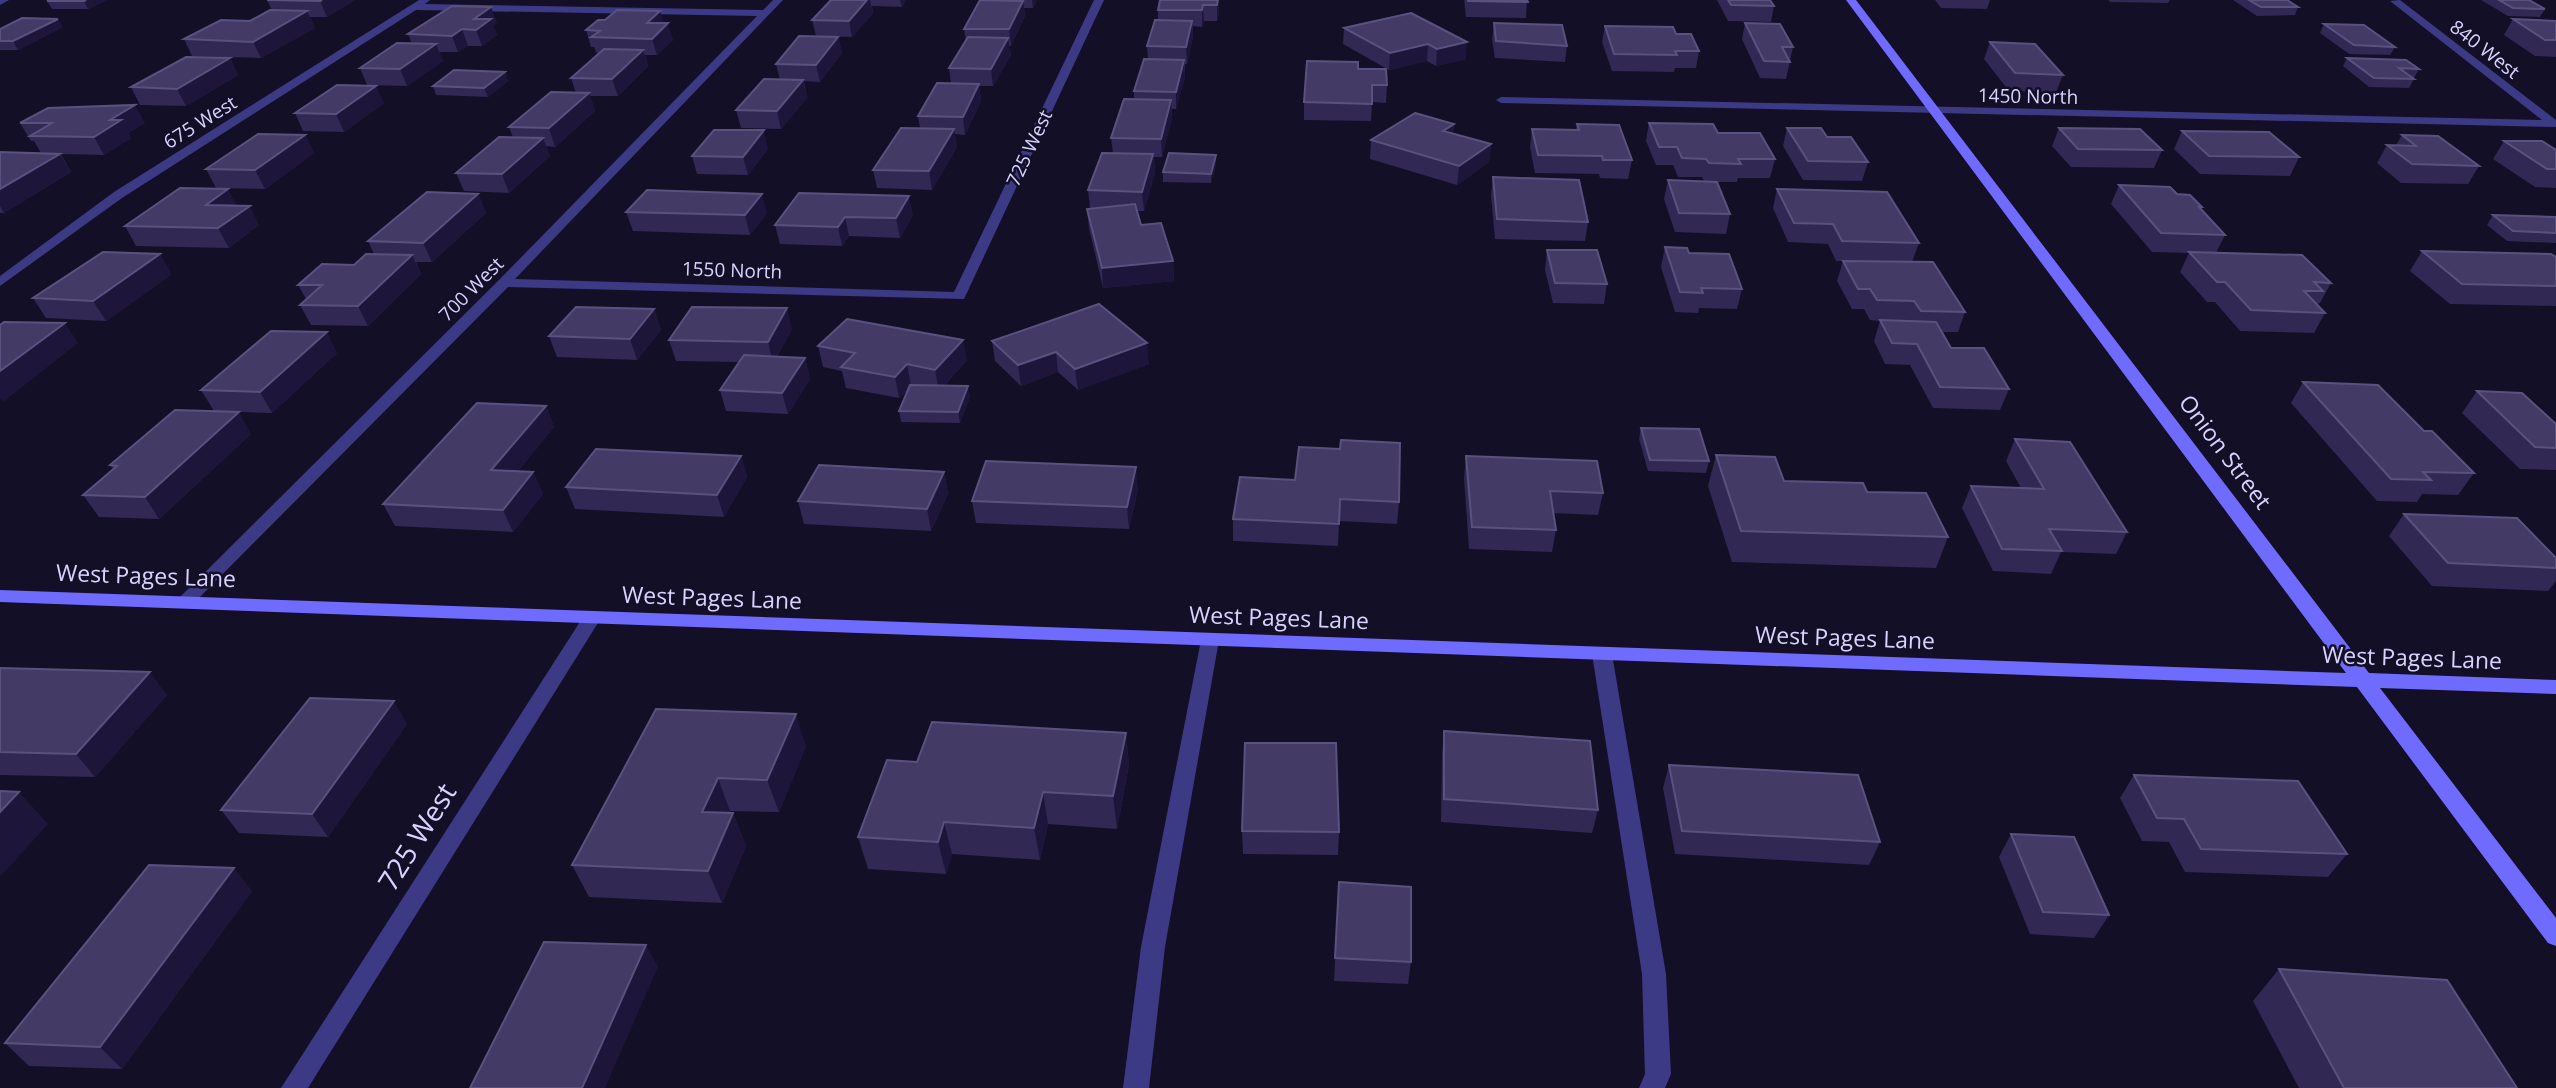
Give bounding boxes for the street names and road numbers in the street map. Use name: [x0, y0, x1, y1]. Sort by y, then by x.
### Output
street label: 840 West: [2445, 14, 2525, 84]
street label: 1450 North: [1978, 82, 2078, 110]
street label: 675 West: [159, 89, 242, 155]
street label: 725 West: [1000, 105, 1058, 190]
street label: 700 West: [433, 251, 509, 327]
street label: 1550 North: [681, 255, 783, 285]
street label: Onion Street: [2172, 387, 2279, 515]
street label: West Pages Lane: [56, 556, 237, 594]
street label: West Pages Lane: [622, 578, 803, 616]
street label: West Pages Lane: [1189, 598, 1370, 636]
street label: West Pages Lane: [1755, 618, 1936, 656]
street label: West Pages Lane: [2322, 638, 2503, 676]
street label: 725 West: [368, 775, 464, 898]

